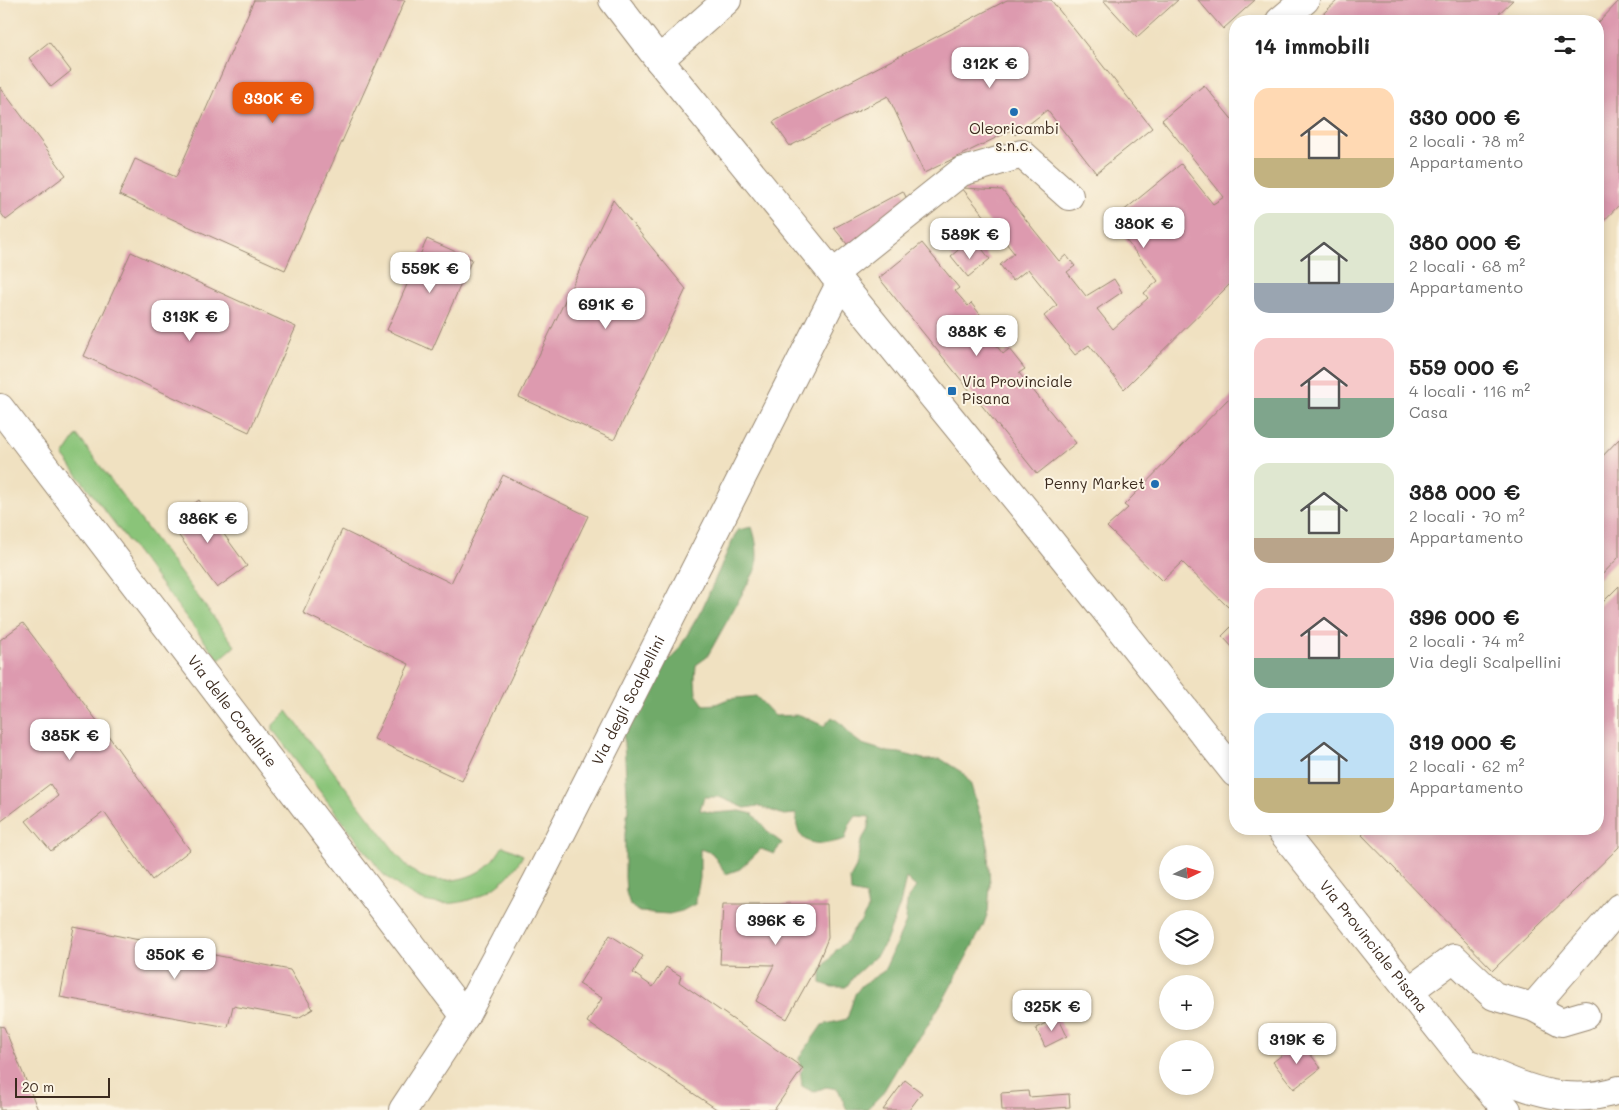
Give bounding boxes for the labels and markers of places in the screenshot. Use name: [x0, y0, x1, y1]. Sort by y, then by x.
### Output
pin: 312K €: [949, 46, 1031, 89]
pin: 330K €: [232, 82, 314, 124]
marker: Oleoricambi s.n.c.: [1008, 106, 1020, 118]
place label: Oleoricambi s.n.c.: [969, 118, 1059, 155]
pin: 380K €: [1103, 206, 1185, 249]
pin: 589K €: [929, 218, 1011, 260]
pin: 559K €: [389, 252, 471, 294]
pin: 691K €: [565, 288, 647, 330]
pin: 313K €: [149, 300, 231, 342]
pin: 388K €: [936, 314, 1018, 357]
place label: Via Provinciale Pisana: [962, 371, 1073, 408]
marker: Via Provinciale Pisana: [946, 385, 958, 397]
place label: Penny Market: [1045, 473, 1145, 493]
marker: Penny Market: [1149, 478, 1161, 490]
pin: 386K €: [167, 502, 249, 544]
pin: 385K €: [29, 718, 111, 761]
pin: 396K €: [735, 904, 817, 946]
pin: 350K €: [134, 938, 216, 980]
pin: 325K €: [1011, 990, 1093, 1032]
pin: 319K €: [1256, 1022, 1338, 1065]

